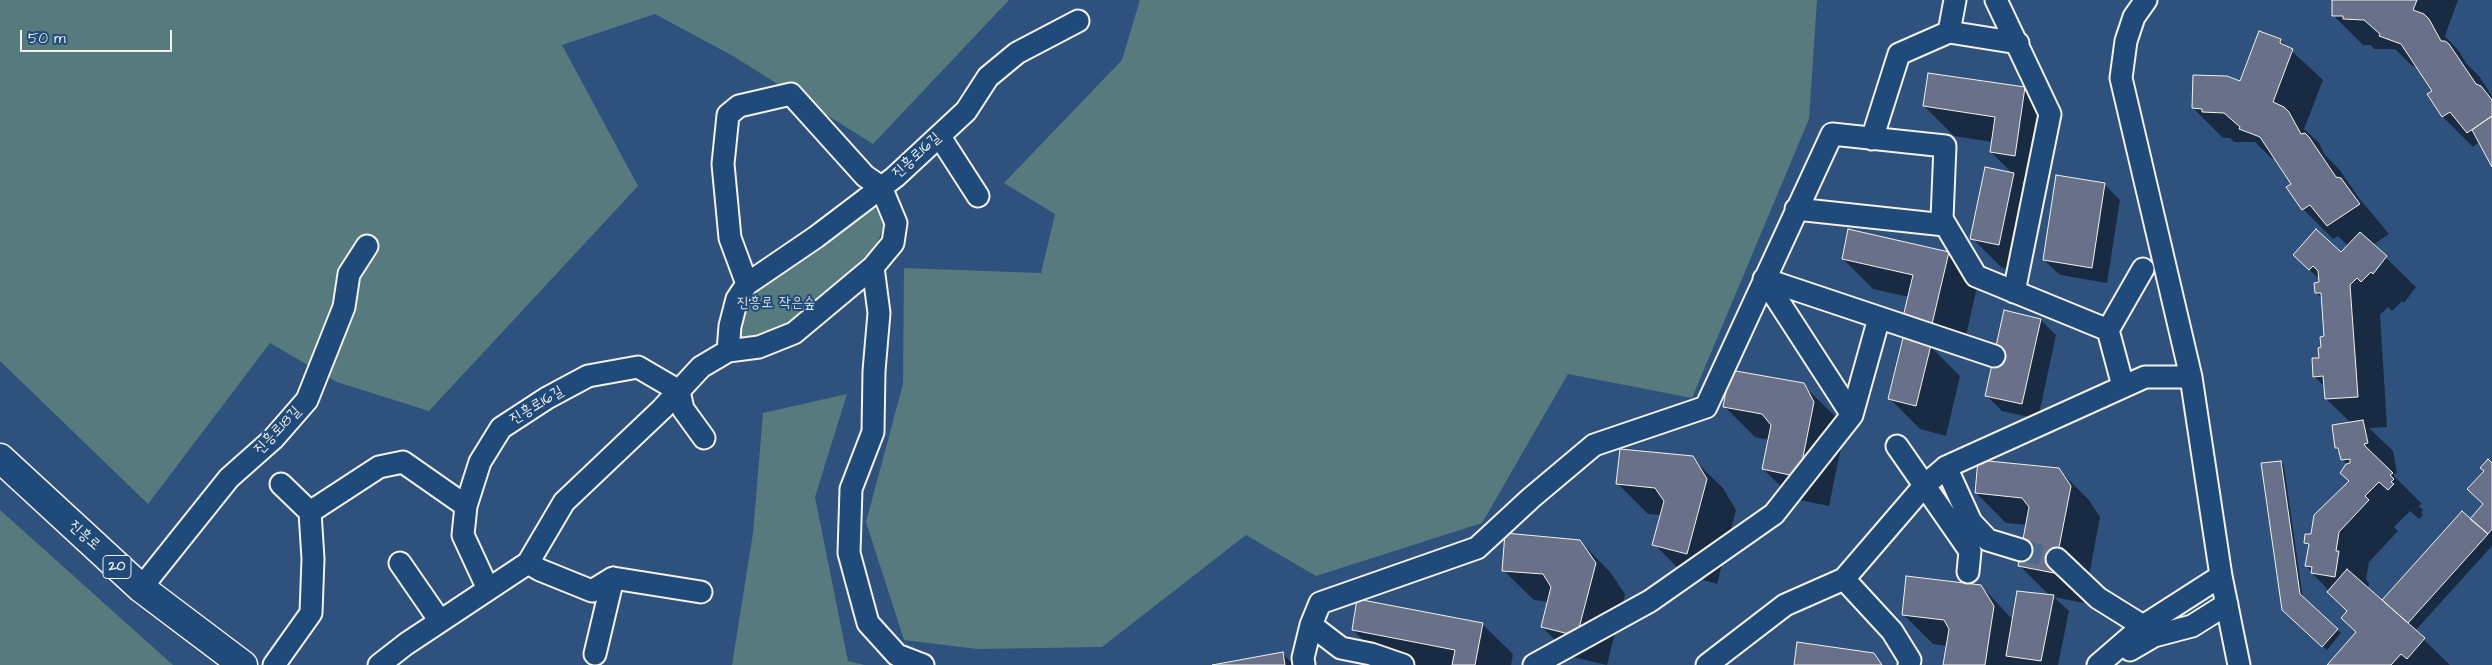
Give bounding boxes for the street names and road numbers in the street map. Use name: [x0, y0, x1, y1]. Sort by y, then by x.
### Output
street label: 진흥로16길: [889, 129, 945, 183]
street label: 진흥로16길: [507, 383, 567, 429]
street label: 진흥로18길: [251, 403, 305, 459]
street label: 진흥로: [65, 517, 103, 555]
road number: 20: [103, 556, 131, 578]

